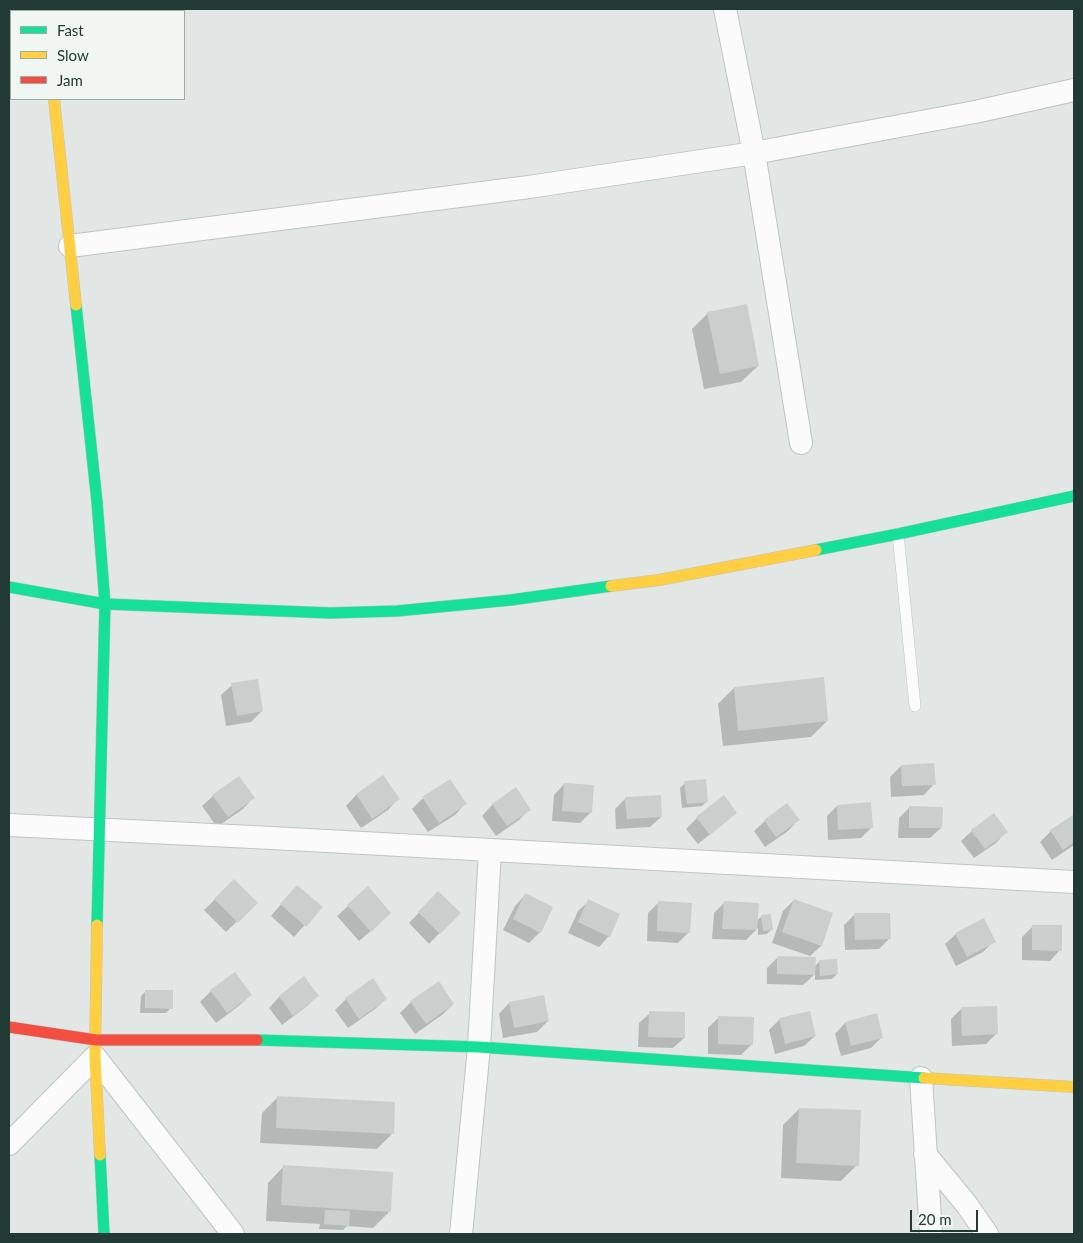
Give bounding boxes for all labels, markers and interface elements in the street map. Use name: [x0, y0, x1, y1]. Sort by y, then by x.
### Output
legend: [10, 10, 185, 100]
text: Fast: [57, 21, 84, 39]
text: Slow: [57, 46, 89, 64]
text: Jam: [57, 71, 83, 89]
scale bar: [913, 1200, 980, 1232]
text: 20 m: [918, 1210, 952, 1228]

